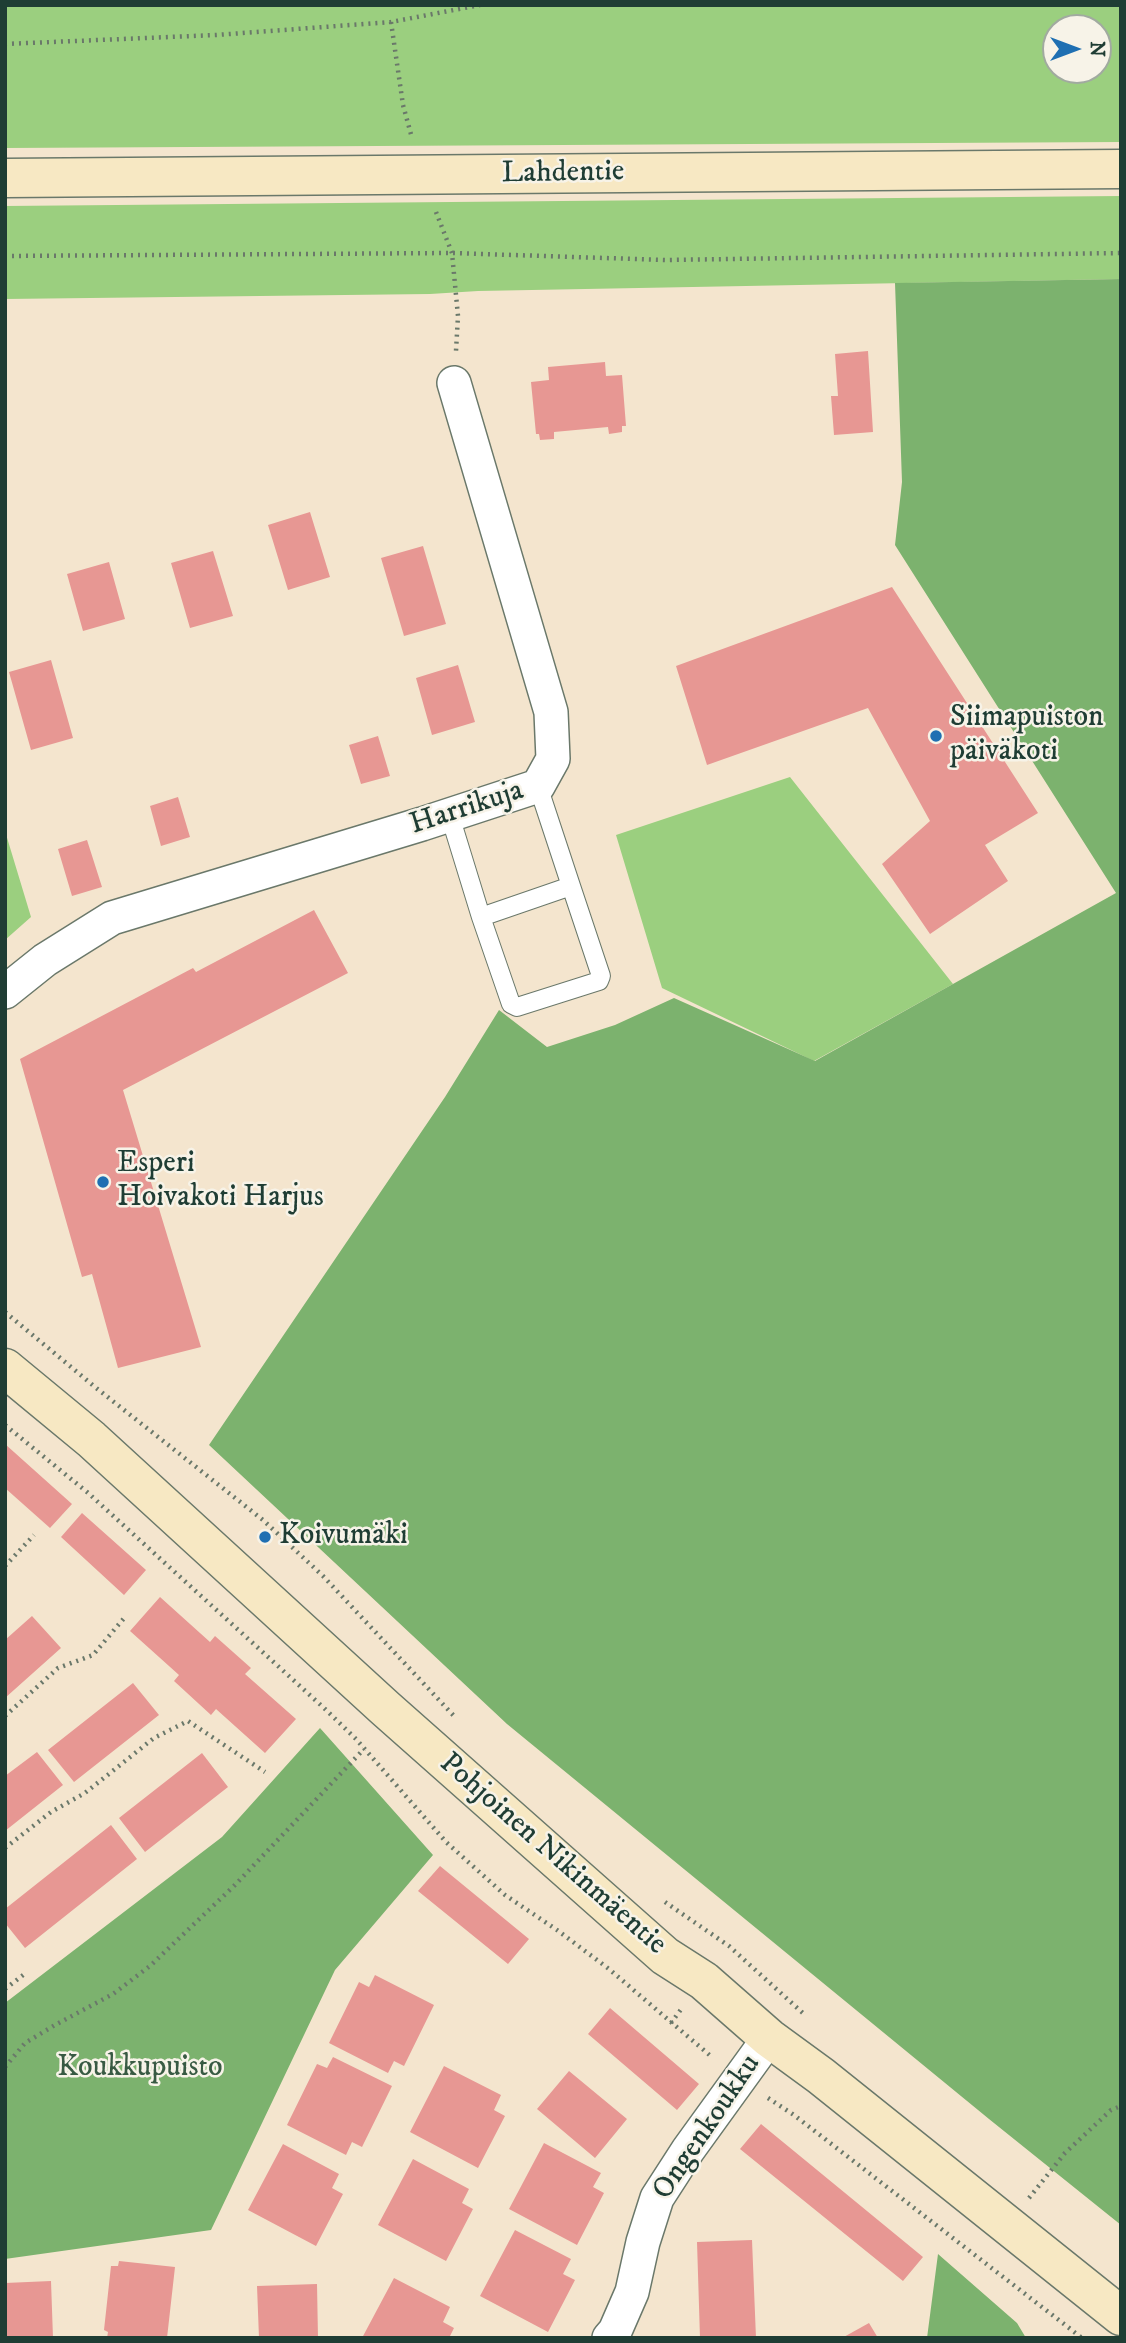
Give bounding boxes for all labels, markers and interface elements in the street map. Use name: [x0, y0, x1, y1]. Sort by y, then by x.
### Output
north arrow: [1042, 14, 1112, 84]
text: N: [1085, 41, 1108, 57]
street label: Lahdentie: [501, 155, 625, 193]
place label: Siimapuiston päiväkoti: [950, 701, 1104, 772]
marker: Siimapuiston päiväkoti: [928, 728, 944, 744]
street label: Harrikuja: [406, 774, 528, 844]
place label: Esperi Hoivakoti Harjus: [117, 1147, 324, 1218]
marker: Esperi Hoivakoti Harjus: [95, 1174, 111, 1190]
place label: Koivumäki: [279, 1519, 408, 1555]
marker: Koivumäki: [257, 1529, 273, 1545]
street label: Pohjoinen Nikinmäentie: [431, 1746, 673, 1964]
street label: Ongenkoukku: [646, 2049, 770, 2207]
park label: Koukkupuisto: [57, 2051, 223, 2087]

